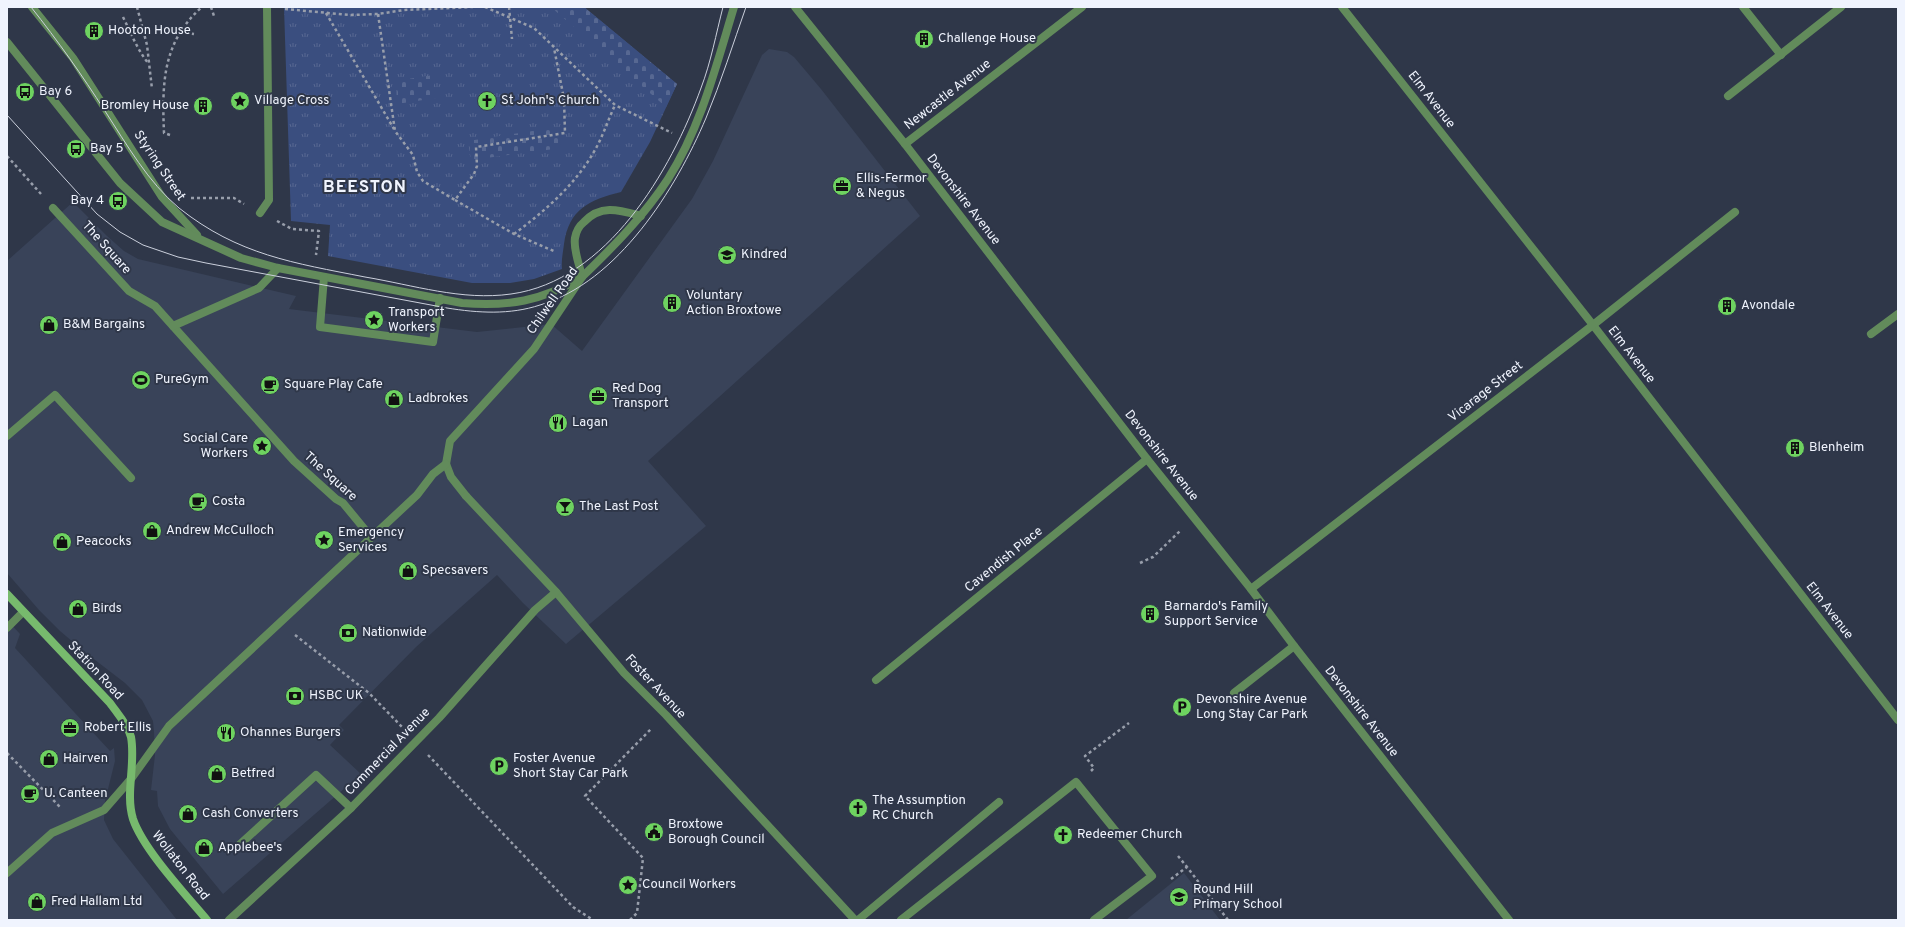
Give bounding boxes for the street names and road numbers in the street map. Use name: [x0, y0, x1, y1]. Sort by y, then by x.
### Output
street label: Newcastle Avenue: [902, 56, 994, 134]
street label: Elm Avenue: [1404, 68, 1458, 132]
street label: Styring Street: [130, 128, 188, 204]
street label: Devonshire Avenue: [923, 151, 1003, 249]
street label: The Square: [78, 218, 134, 278]
street label: Chilwell Road: [524, 264, 582, 338]
street label: Elm Avenue: [1604, 323, 1658, 387]
street label: Vicarage Street: [1446, 358, 1526, 426]
street label: Devonshire Avenue: [1121, 407, 1201, 505]
street label: The Square: [300, 449, 360, 505]
street label: Cavendish Place: [962, 524, 1046, 596]
street label: Elm Avenue: [1802, 579, 1856, 643]
street label: Station Road: [64, 638, 126, 704]
street label: Foster Avenue: [621, 651, 689, 723]
street label: Devonshire Avenue: [1321, 663, 1401, 761]
street label: Commercial Avenue: [342, 705, 434, 799]
street label: Wollaton Road: [148, 828, 212, 904]

